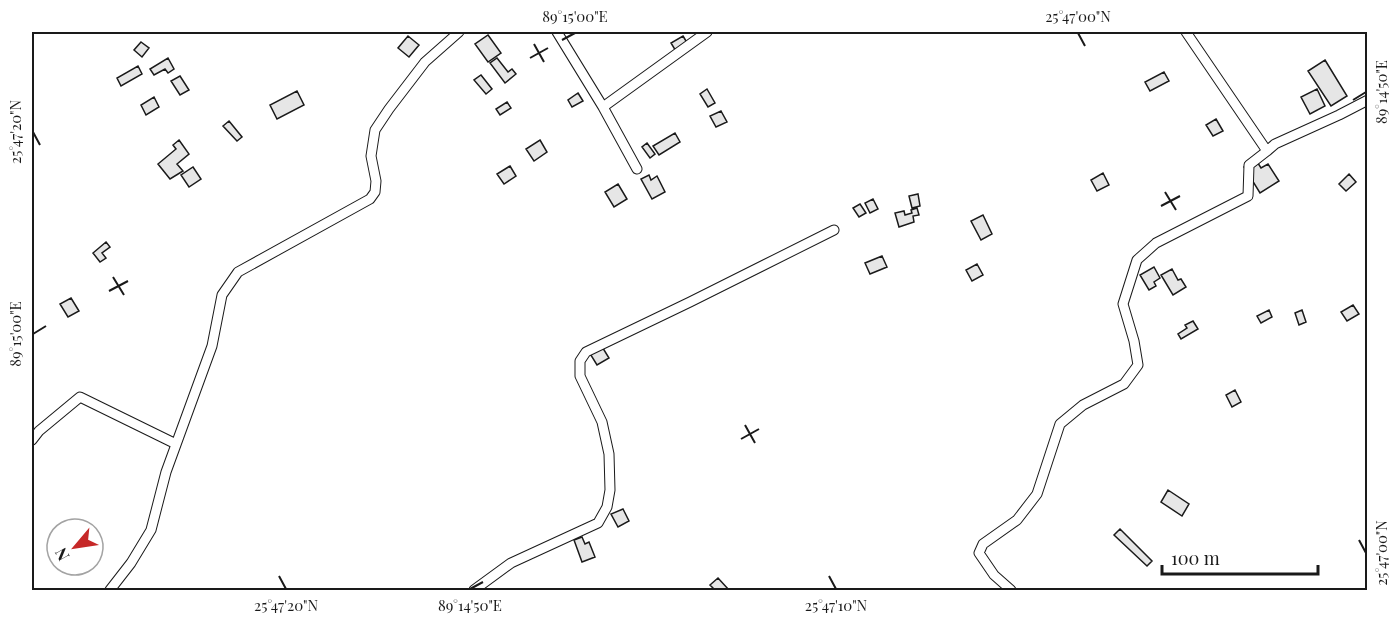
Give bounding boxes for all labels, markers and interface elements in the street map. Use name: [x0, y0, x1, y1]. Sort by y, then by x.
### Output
text: 89°15'00"E: [542, 6, 608, 26]
text: 25°47'00"N: [1045, 6, 1111, 26]
text: 89°14'50"E: [1371, 60, 1391, 124]
text: 25°47'20"N: [5, 100, 25, 164]
text: 89°15'00"E: [5, 301, 25, 367]
north arrow: [45, 517, 105, 577]
text: 25°47'00"N: [1371, 520, 1391, 586]
scale bar: [1162, 538, 1318, 576]
text: N: [49, 544, 73, 565]
text: 100 m: [1171, 546, 1220, 570]
text: 25°47'20"N: [254, 595, 318, 615]
text: 89°14'50"E: [438, 595, 502, 615]
text: 25°47'10"N: [805, 595, 868, 615]

